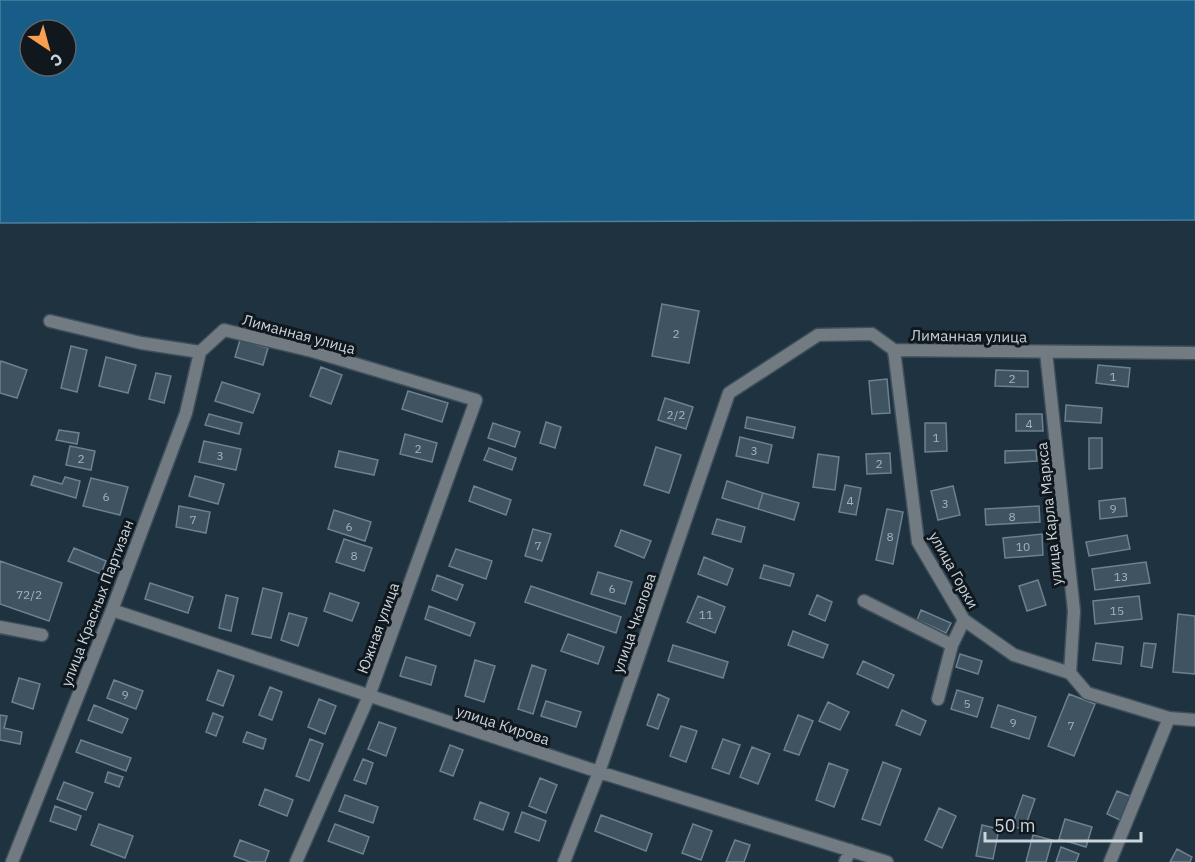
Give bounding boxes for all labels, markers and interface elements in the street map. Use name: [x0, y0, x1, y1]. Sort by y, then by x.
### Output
north arrow: [18, 18, 78, 78]
text: С: [47, 49, 67, 71]
street label: Лиманная улица: [240, 310, 358, 358]
street label: Лиманная улица: [911, 325, 1027, 347]
house number: 2: [672, 326, 680, 341]
house number: 1: [1109, 369, 1117, 384]
house number: 2: [1008, 371, 1016, 386]
house number: 2/2: [667, 407, 686, 422]
house number: 4: [1025, 416, 1033, 431]
house number: 1: [932, 430, 940, 445]
house number: 2: [414, 441, 422, 456]
street label: улица Карла Маркса: [1032, 441, 1066, 587]
house number: 3: [750, 443, 758, 458]
house number: 3: [216, 448, 224, 463]
house number: 2: [77, 451, 85, 466]
house number: 2: [875, 456, 883, 471]
house number: 6: [102, 489, 110, 504]
house number: 4: [846, 493, 854, 508]
house number: 3: [941, 496, 949, 511]
house number: 9: [1109, 501, 1117, 516]
house number: 8: [1008, 509, 1016, 524]
house number: 7: [189, 512, 197, 527]
street label: улица Красных Партизан: [56, 517, 138, 689]
house number: 6: [345, 519, 353, 534]
street label: улица Горки: [925, 528, 983, 612]
house number: 8: [886, 529, 894, 544]
house number: 7: [534, 538, 542, 553]
house number: 10: [1016, 539, 1030, 554]
house number: 8: [350, 548, 358, 563]
house number: 13: [1114, 569, 1128, 584]
street label: улица Чкалова: [608, 571, 660, 675]
street label: Южная улица: [353, 580, 403, 676]
house number: 6: [608, 581, 616, 596]
house number: 72/2: [16, 587, 42, 602]
house number: 15: [1110, 603, 1124, 618]
house number: 11: [699, 607, 713, 622]
house number: 9: [121, 687, 129, 702]
house number: 5: [963, 696, 971, 711]
street label: улица Кирова: [454, 701, 552, 749]
house number: 9: [1009, 715, 1017, 730]
house number: 7: [1067, 718, 1075, 733]
scale bar: [985, 805, 1141, 843]
text: 50 m: [994, 814, 1036, 837]

